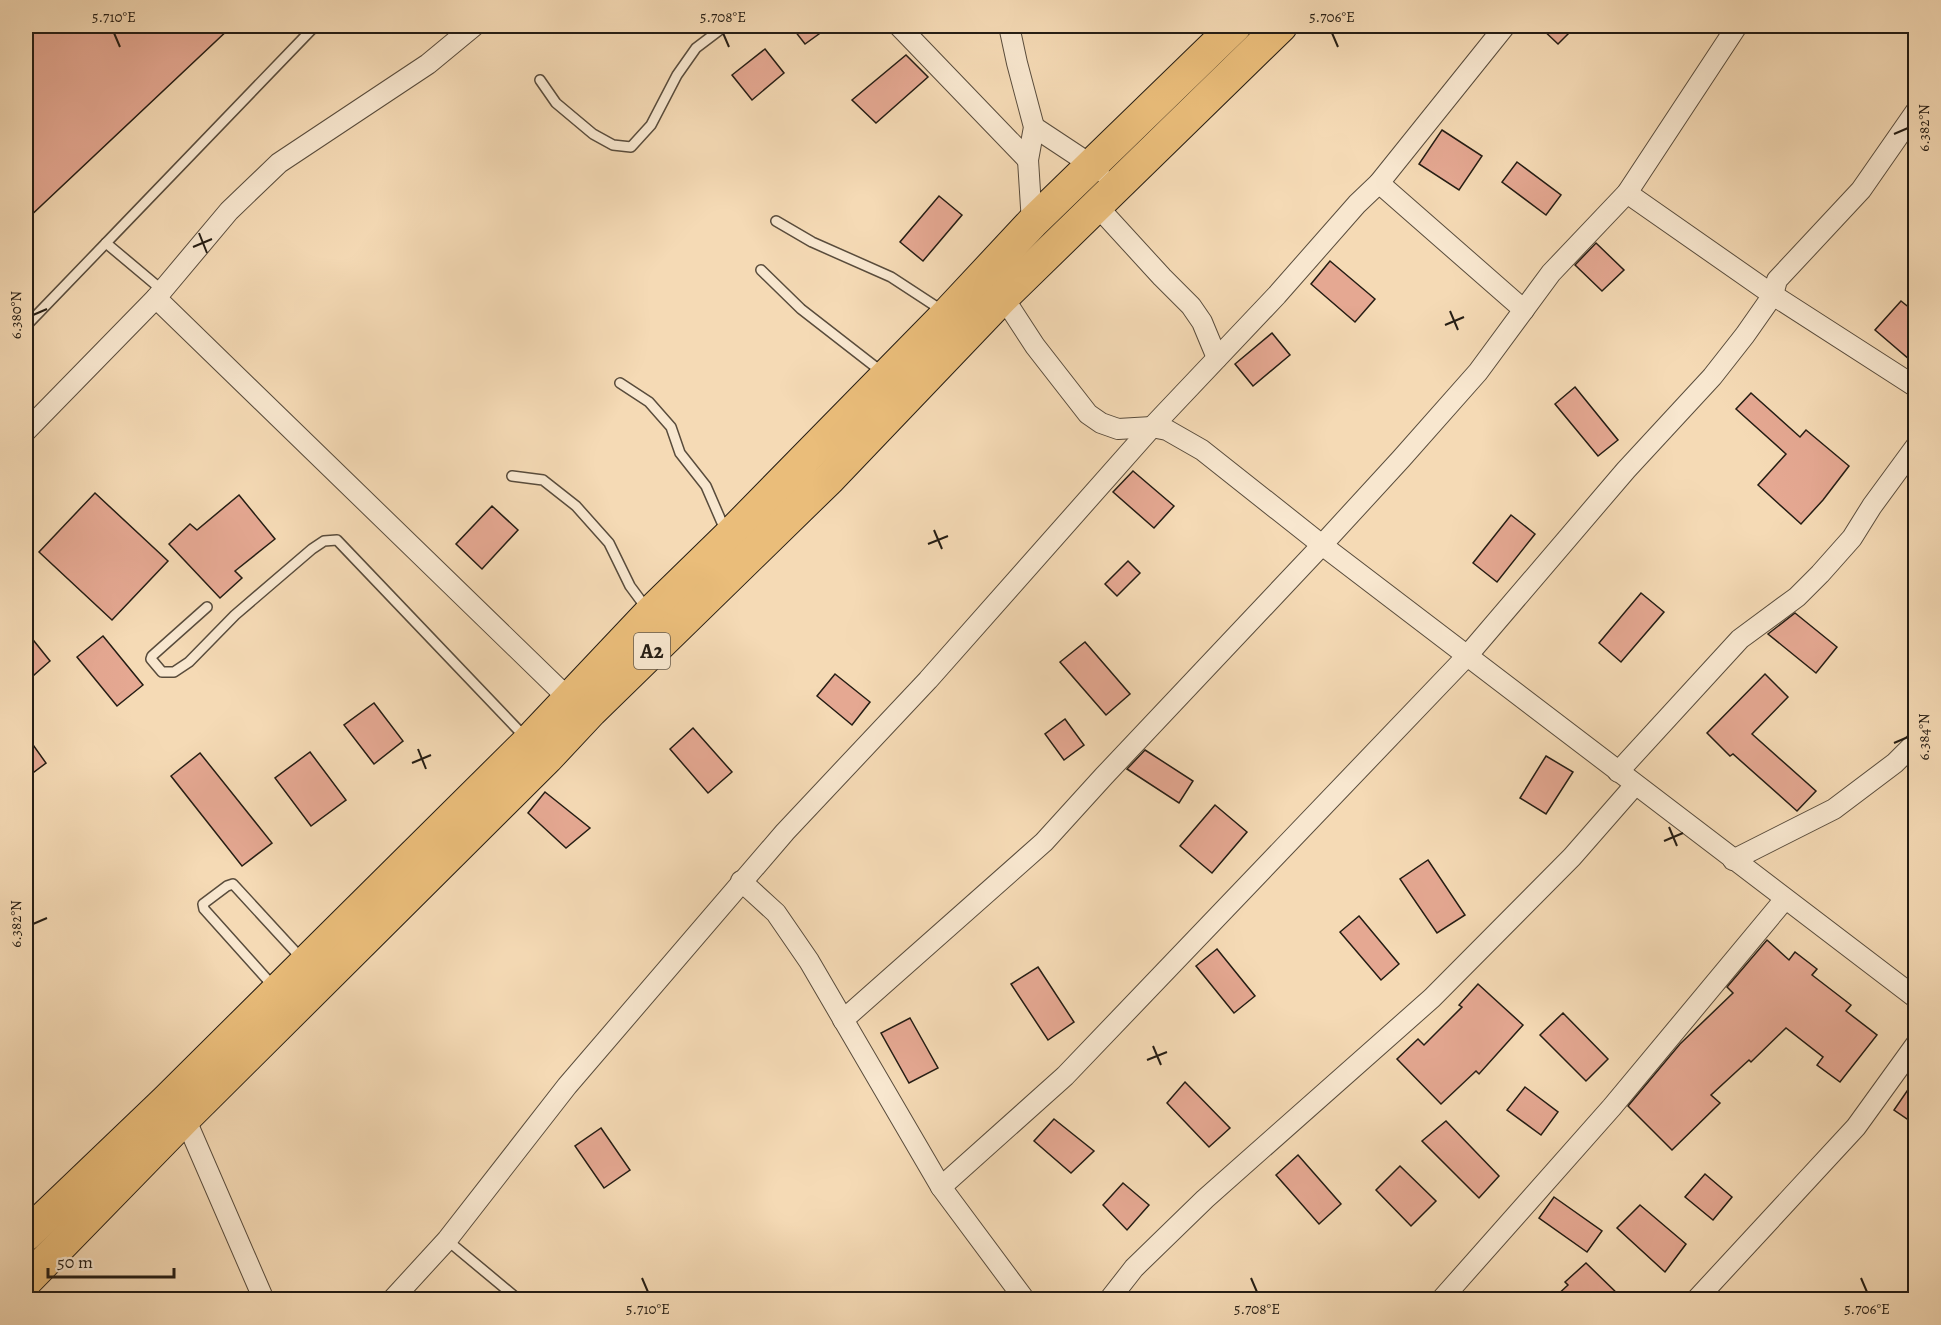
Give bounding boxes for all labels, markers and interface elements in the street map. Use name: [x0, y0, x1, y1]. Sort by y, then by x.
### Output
text: 5.710°E: [92, 7, 136, 27]
text: 5.708°E: [700, 7, 746, 27]
text: 5.706°E: [1309, 7, 1355, 27]
text: 6.382°N: [1914, 104, 1934, 152]
text: 6.380°N: [6, 291, 26, 339]
road number: A2: [634, 633, 670, 669]
text: 6.384°N: [1914, 713, 1934, 761]
text: 6.382°N: [6, 900, 26, 948]
scale bar: [48, 1241, 174, 1279]
text: 50 m: [57, 1250, 93, 1274]
text: 5.710°E: [626, 1299, 670, 1319]
text: 5.708°E: [1234, 1299, 1280, 1319]
text: 5.706°E: [1844, 1299, 1890, 1319]

